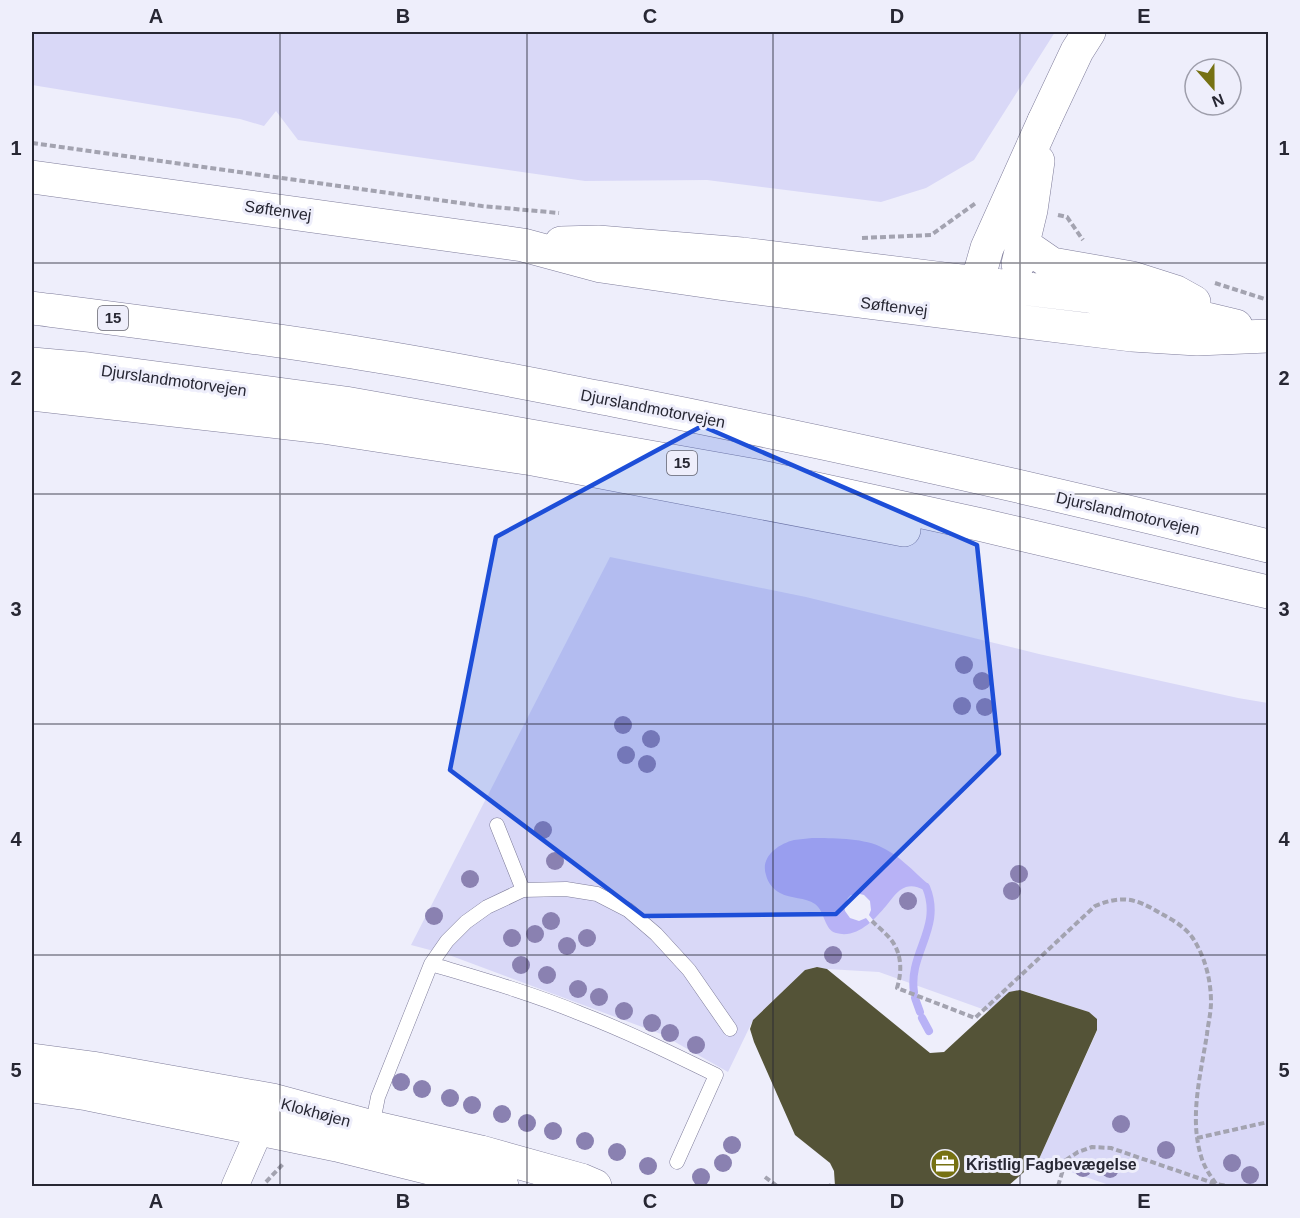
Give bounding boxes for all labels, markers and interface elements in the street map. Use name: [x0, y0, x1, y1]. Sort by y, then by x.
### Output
text: A: [149, 5, 163, 27]
text: B: [396, 5, 410, 27]
text: C: [643, 5, 657, 27]
text: D: [890, 5, 904, 27]
text: E: [1137, 5, 1151, 27]
north arrow: [1183, 57, 1243, 117]
text: N: [1210, 91, 1227, 111]
text: 1: [10, 137, 22, 159]
text: 1: [1278, 137, 1290, 159]
street label: Søftenvej: [243, 197, 313, 224]
street label: Søftenvej: [859, 294, 929, 319]
road number: 15: [98, 306, 128, 330]
street label: Djurslandmotorvejen: [100, 362, 248, 399]
text: 2: [10, 367, 22, 389]
text: 2: [1278, 367, 1290, 389]
street label: Djurslandmotorvejen: [579, 386, 727, 431]
road number: 15: [667, 451, 697, 475]
street label: Djurslandmotorvejen: [1054, 489, 1201, 538]
text: 3: [10, 598, 22, 620]
text: 3: [1278, 598, 1290, 620]
text: 4: [10, 828, 22, 850]
text: 4: [1278, 828, 1290, 850]
text: 5: [10, 1059, 22, 1081]
text: 5: [1278, 1059, 1290, 1081]
street label: Klokhøjen: [279, 1095, 352, 1130]
office icon: Kristlig Fagbevægelse: [929, 1148, 961, 1180]
place label: Kristlig Fagbevægelse: [966, 1156, 1137, 1173]
text: A: [149, 1190, 163, 1212]
text: B: [396, 1190, 410, 1212]
text: C: [643, 1190, 657, 1212]
text: D: [890, 1190, 904, 1212]
text: E: [1137, 1190, 1151, 1212]

